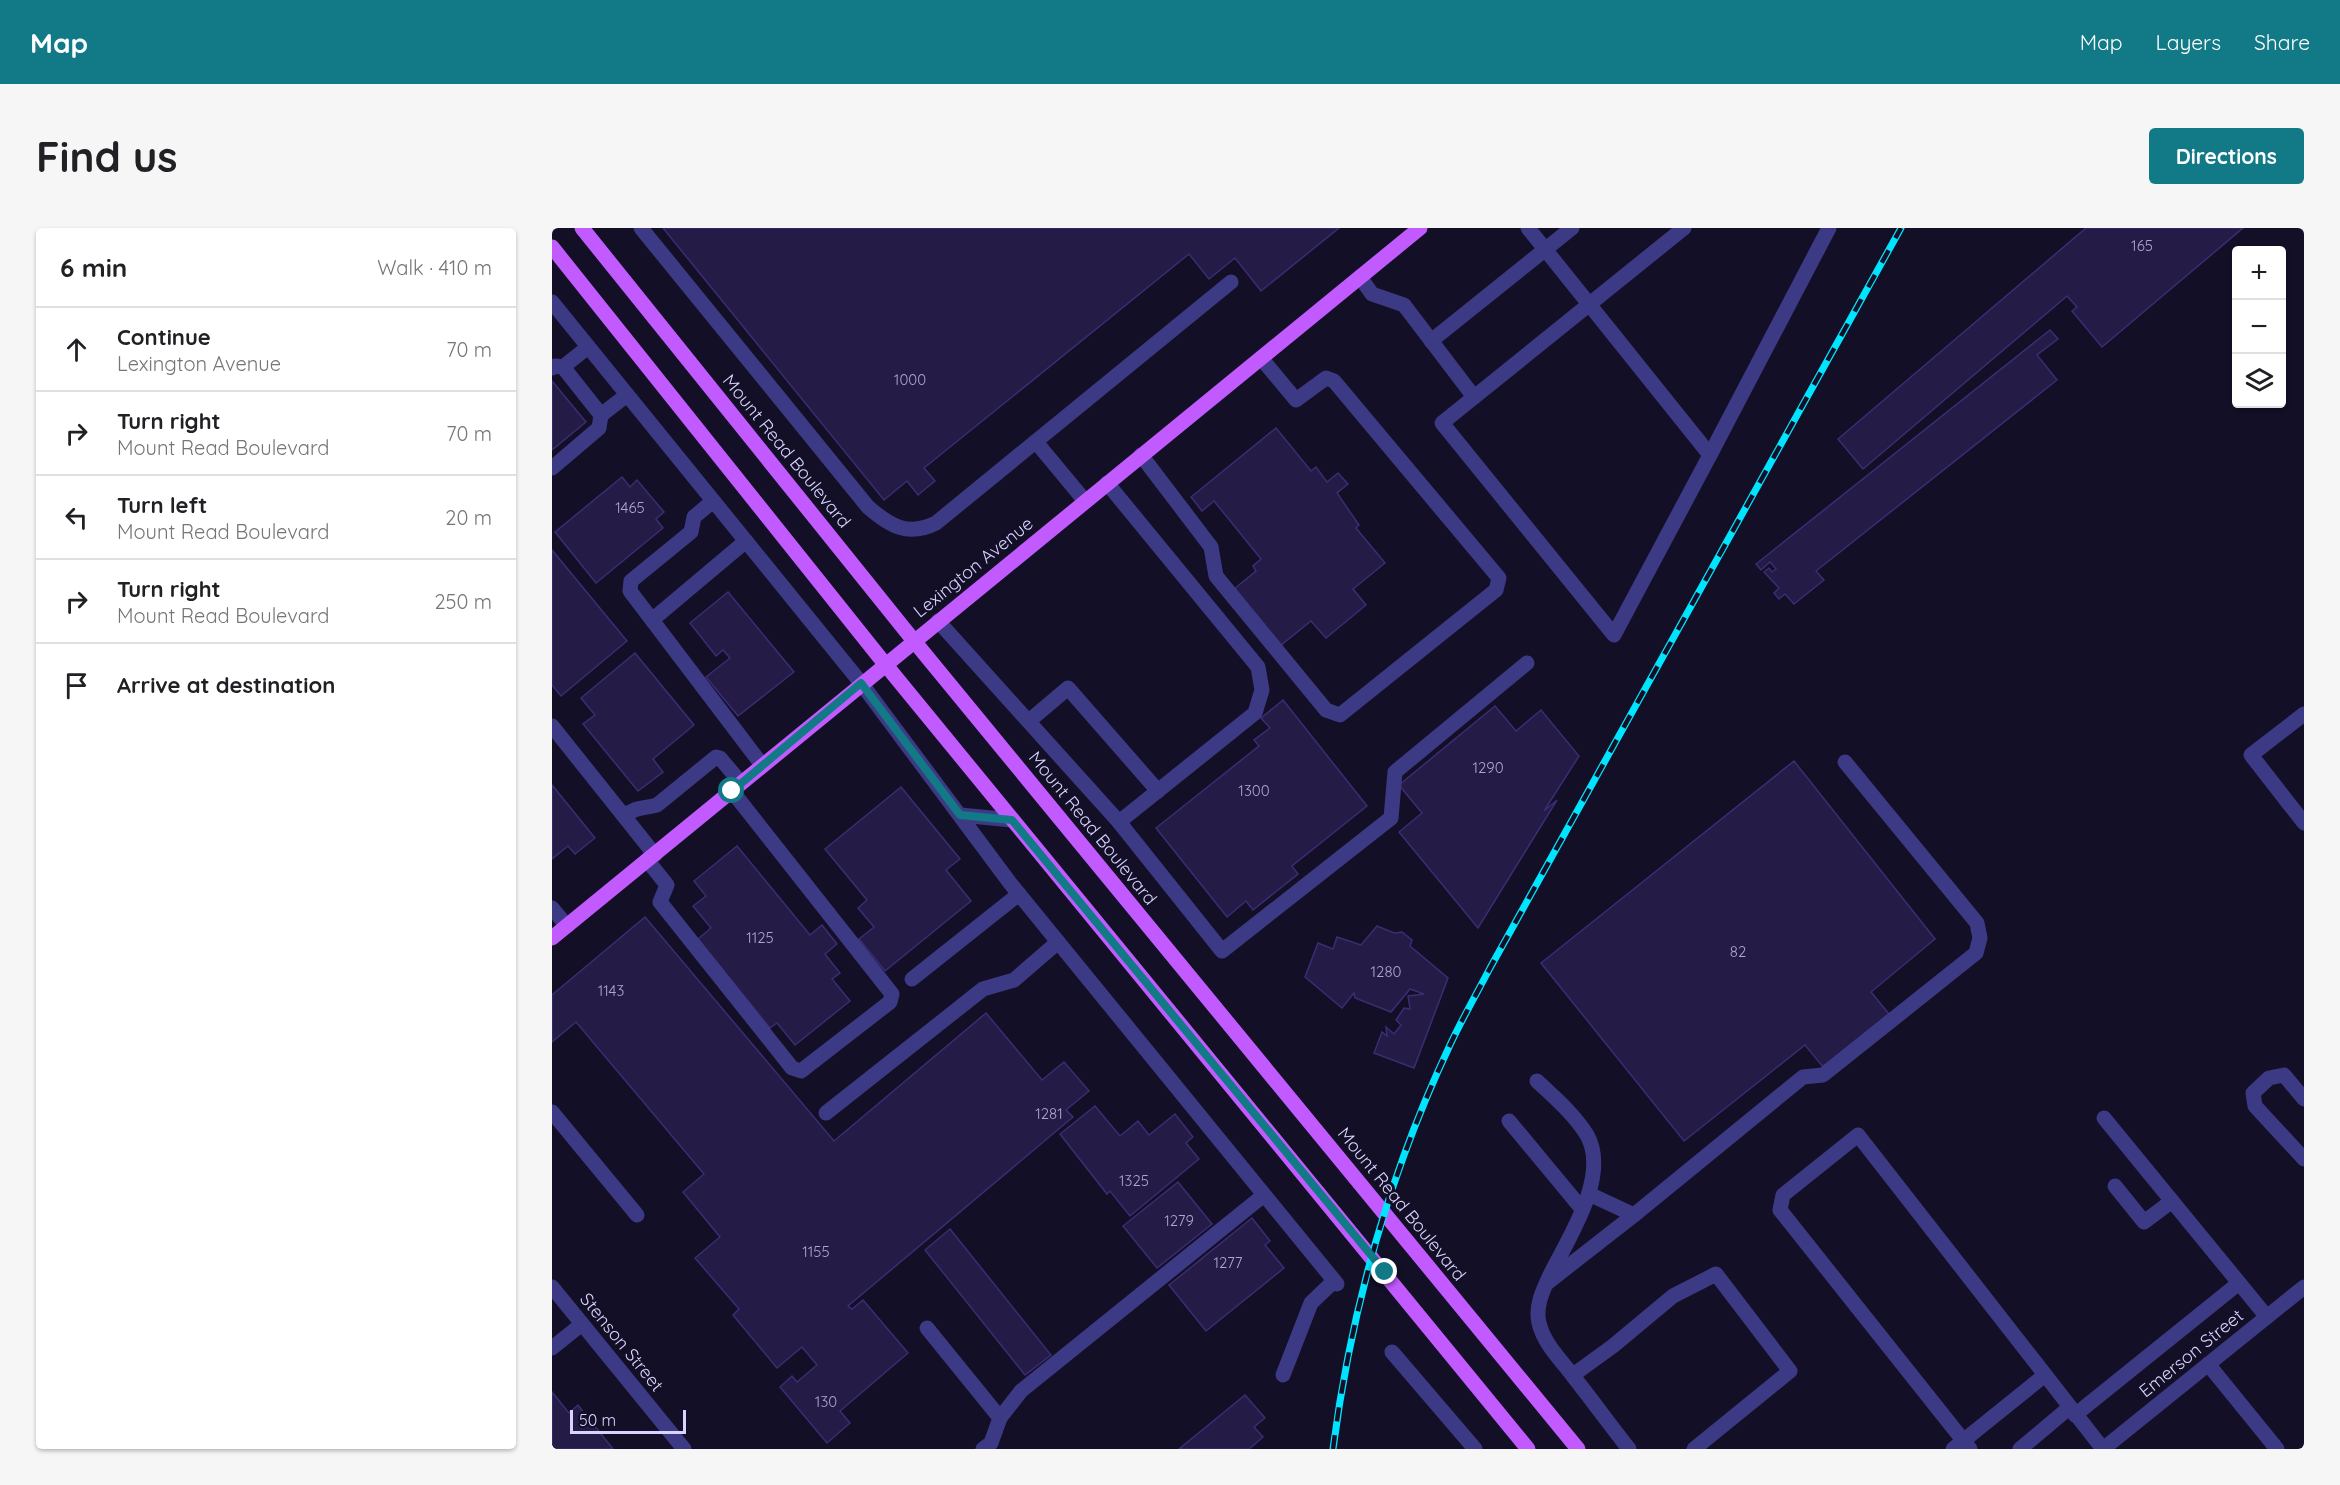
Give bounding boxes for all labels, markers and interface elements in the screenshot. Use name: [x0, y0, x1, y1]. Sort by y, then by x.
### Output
text: Map: [30, 25, 88, 60]
text: Map: [2080, 29, 2123, 55]
text: Layers: [2156, 29, 2221, 55]
text: Share: [2254, 29, 2310, 55]
button: Directions: [2149, 128, 2304, 184]
text: Find us: [36, 130, 178, 183]
house number: 165: [2131, 236, 2153, 255]
map controls: [2232, 246, 2286, 408]
button: +: [2232, 246, 2286, 300]
text: 6 min: [60, 251, 127, 284]
text: Walk · 410 m: [377, 255, 492, 280]
button: −: [2232, 300, 2286, 354]
text: Continue: [117, 323, 211, 351]
icon: ahead: [60, 333, 93, 366]
text: 70 m: [446, 337, 492, 362]
text: Lexington Avenue: [117, 351, 281, 376]
button: layers: [2232, 354, 2286, 408]
street label: Mount Read Boulevard: [718, 370, 856, 532]
house number: 1000: [894, 370, 926, 389]
text: Turn right: [117, 407, 221, 435]
icon: right: [60, 417, 93, 450]
text: 70 m: [446, 421, 492, 446]
text: Mount Read Boulevard: [117, 435, 329, 460]
text: Turn left: [117, 491, 207, 519]
house number: 1465: [615, 498, 645, 517]
icon: left: [60, 501, 93, 534]
text: 20 m: [445, 505, 492, 530]
street label: Lexington Avenue: [908, 512, 1038, 622]
text: Mount Read Boulevard: [117, 519, 329, 544]
text: Turn right: [117, 575, 221, 603]
icon: right: [60, 585, 93, 618]
text: 250 m: [434, 589, 492, 614]
text: Mount Read Boulevard: [117, 603, 329, 628]
icon: arrive: [60, 669, 93, 702]
text: Arrive at destination: [117, 671, 335, 699]
street label: Mount Read Boulevard: [1024, 747, 1162, 909]
house number: 1290: [1472, 758, 1504, 777]
route start: [718, 777, 744, 803]
house number: 1300: [1238, 781, 1270, 800]
house number: 1125: [746, 928, 774, 947]
house number: 82: [1730, 942, 1746, 961]
house number: 1280: [1371, 962, 1402, 981]
house number: 1143: [598, 981, 624, 1000]
house number: 1281: [1035, 1104, 1063, 1123]
street label: Mount Read Boulevard: [1333, 1123, 1471, 1285]
house number: 1325: [1119, 1171, 1149, 1190]
house number: 1279: [1164, 1211, 1194, 1230]
house number: 1155: [802, 1242, 830, 1261]
house number: 1277: [1214, 1253, 1243, 1272]
route end: [1371, 1258, 1397, 1284]
street label: Stenson Street: [575, 1288, 669, 1396]
street label: Emerson Street: [2134, 1304, 2248, 1402]
house number: 130: [815, 1392, 837, 1411]
scale bar: [570, 1407, 686, 1434]
text: 50 m: [579, 1410, 616, 1430]

